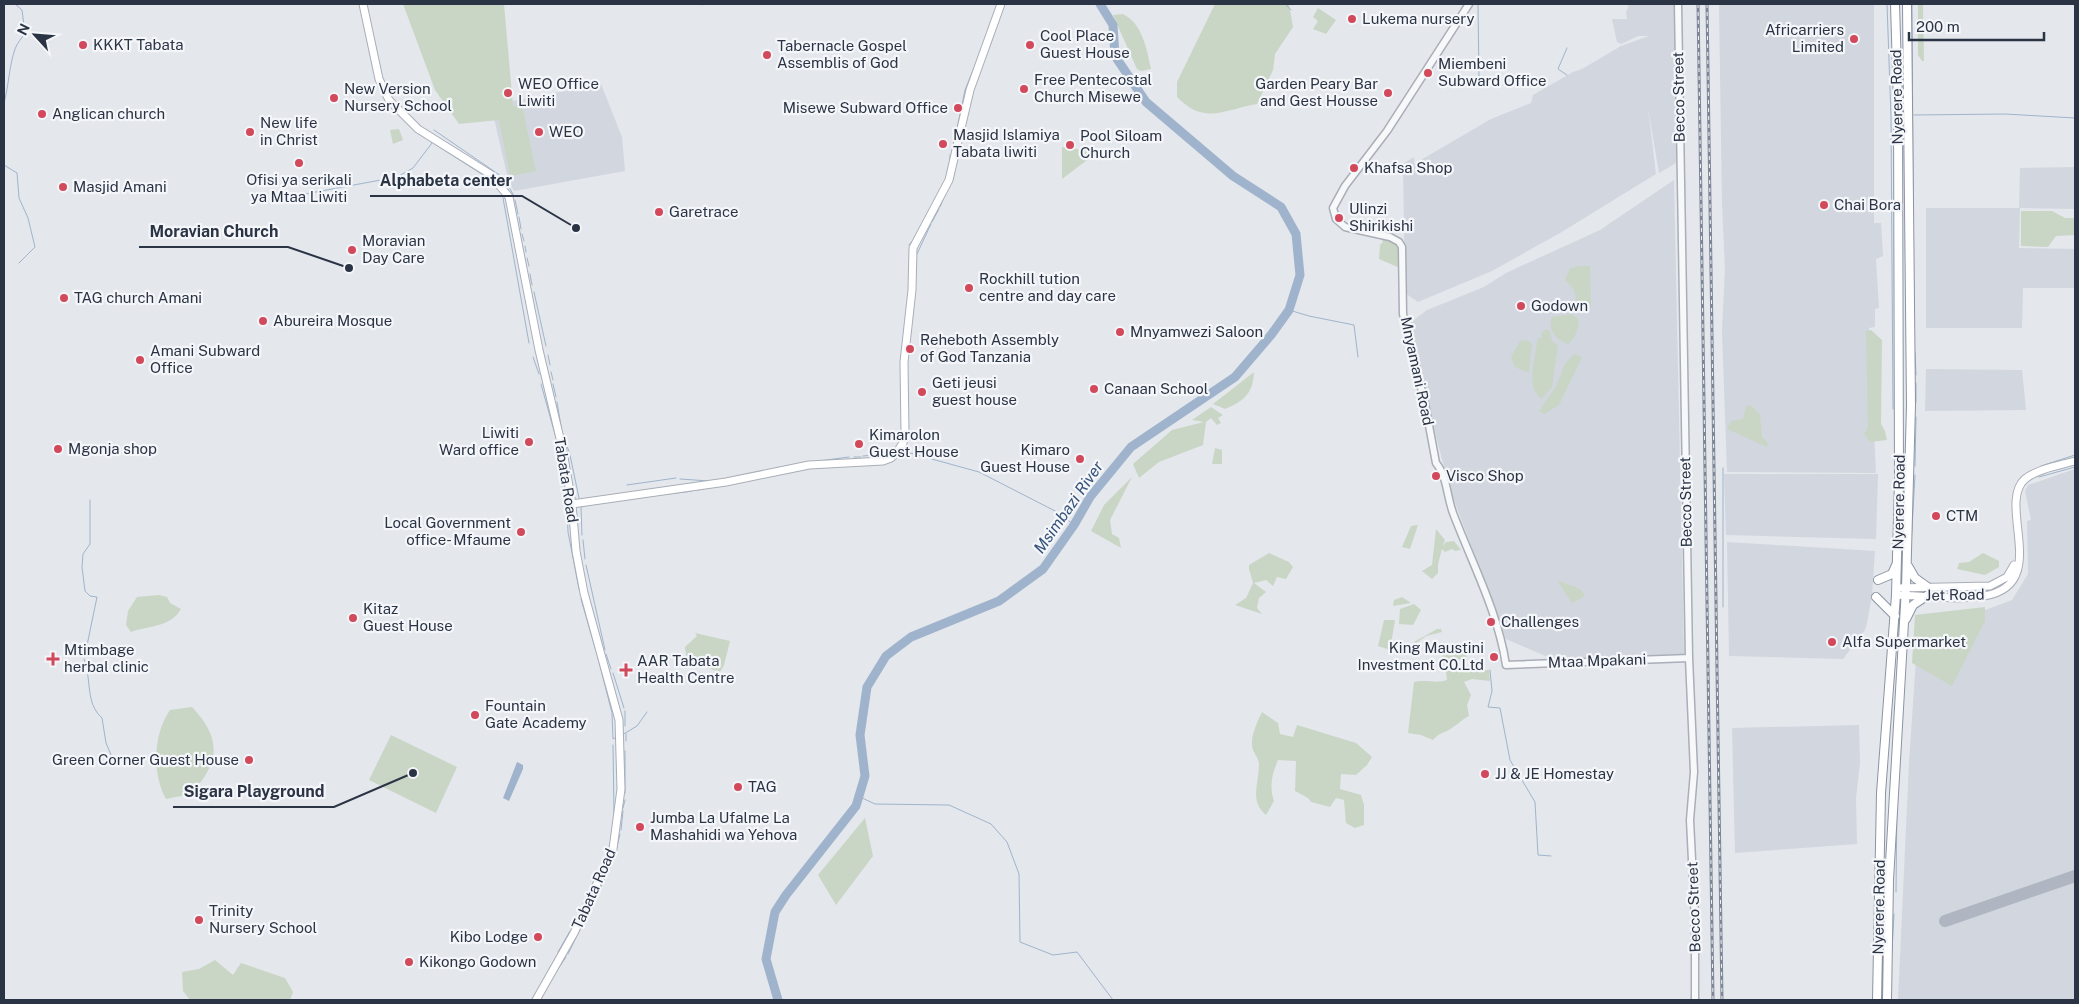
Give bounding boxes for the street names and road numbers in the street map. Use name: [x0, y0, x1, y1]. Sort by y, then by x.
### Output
street label: Nyerere Road: [1887, 49, 1906, 145]
street label: Becco Street: [1669, 51, 1688, 142]
street label: Mnyamani Road: [1398, 315, 1437, 427]
street label: Tabata Road: [551, 436, 582, 524]
street label: Nyerere Road: [1889, 454, 1908, 550]
street label: Becco Street: [1676, 456, 1695, 547]
street label: Jet Road: [1925, 585, 1985, 604]
street label: Mtaa Mpakani: [1547, 650, 1646, 671]
street label: Tabata Road: [568, 846, 619, 932]
street label: Nyerere Road: [1869, 859, 1888, 955]
street label: Becco Street: [1683, 861, 1704, 953]

